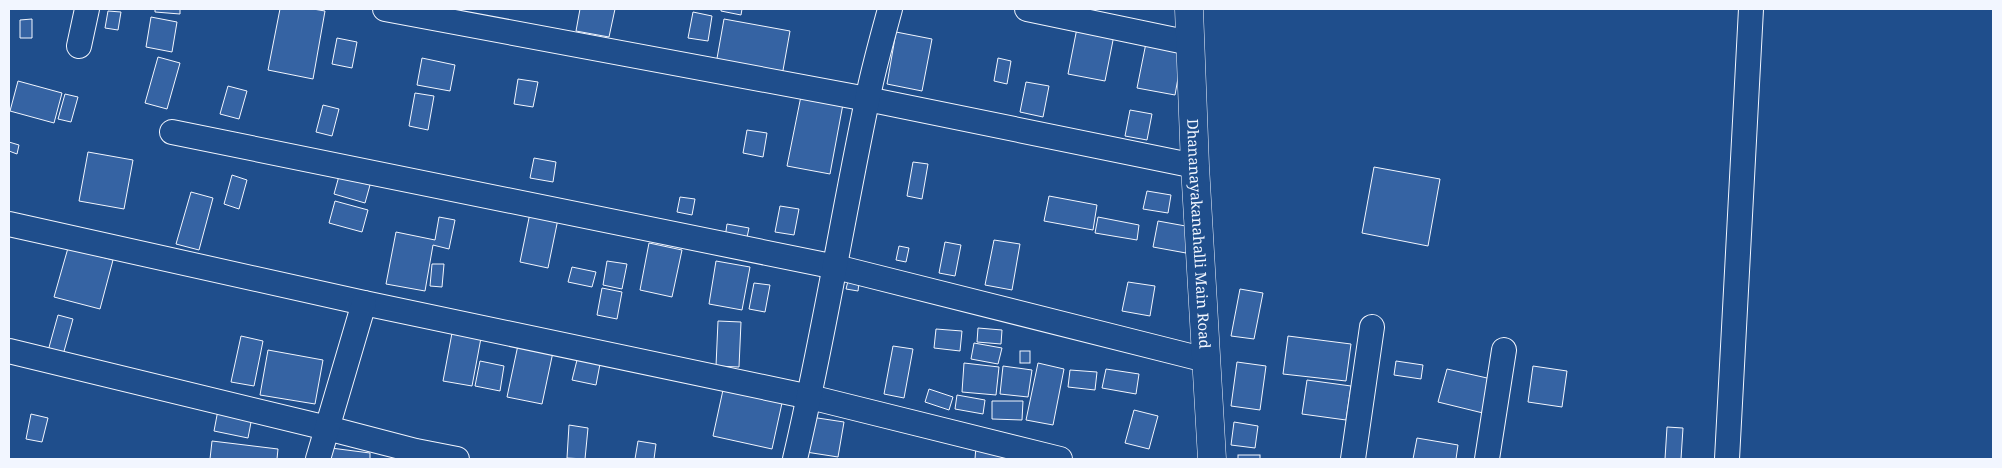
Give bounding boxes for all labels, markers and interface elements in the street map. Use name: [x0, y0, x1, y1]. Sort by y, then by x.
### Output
street label: Dhananayakanahalli Main Road: [1183, 118, 1216, 349]

